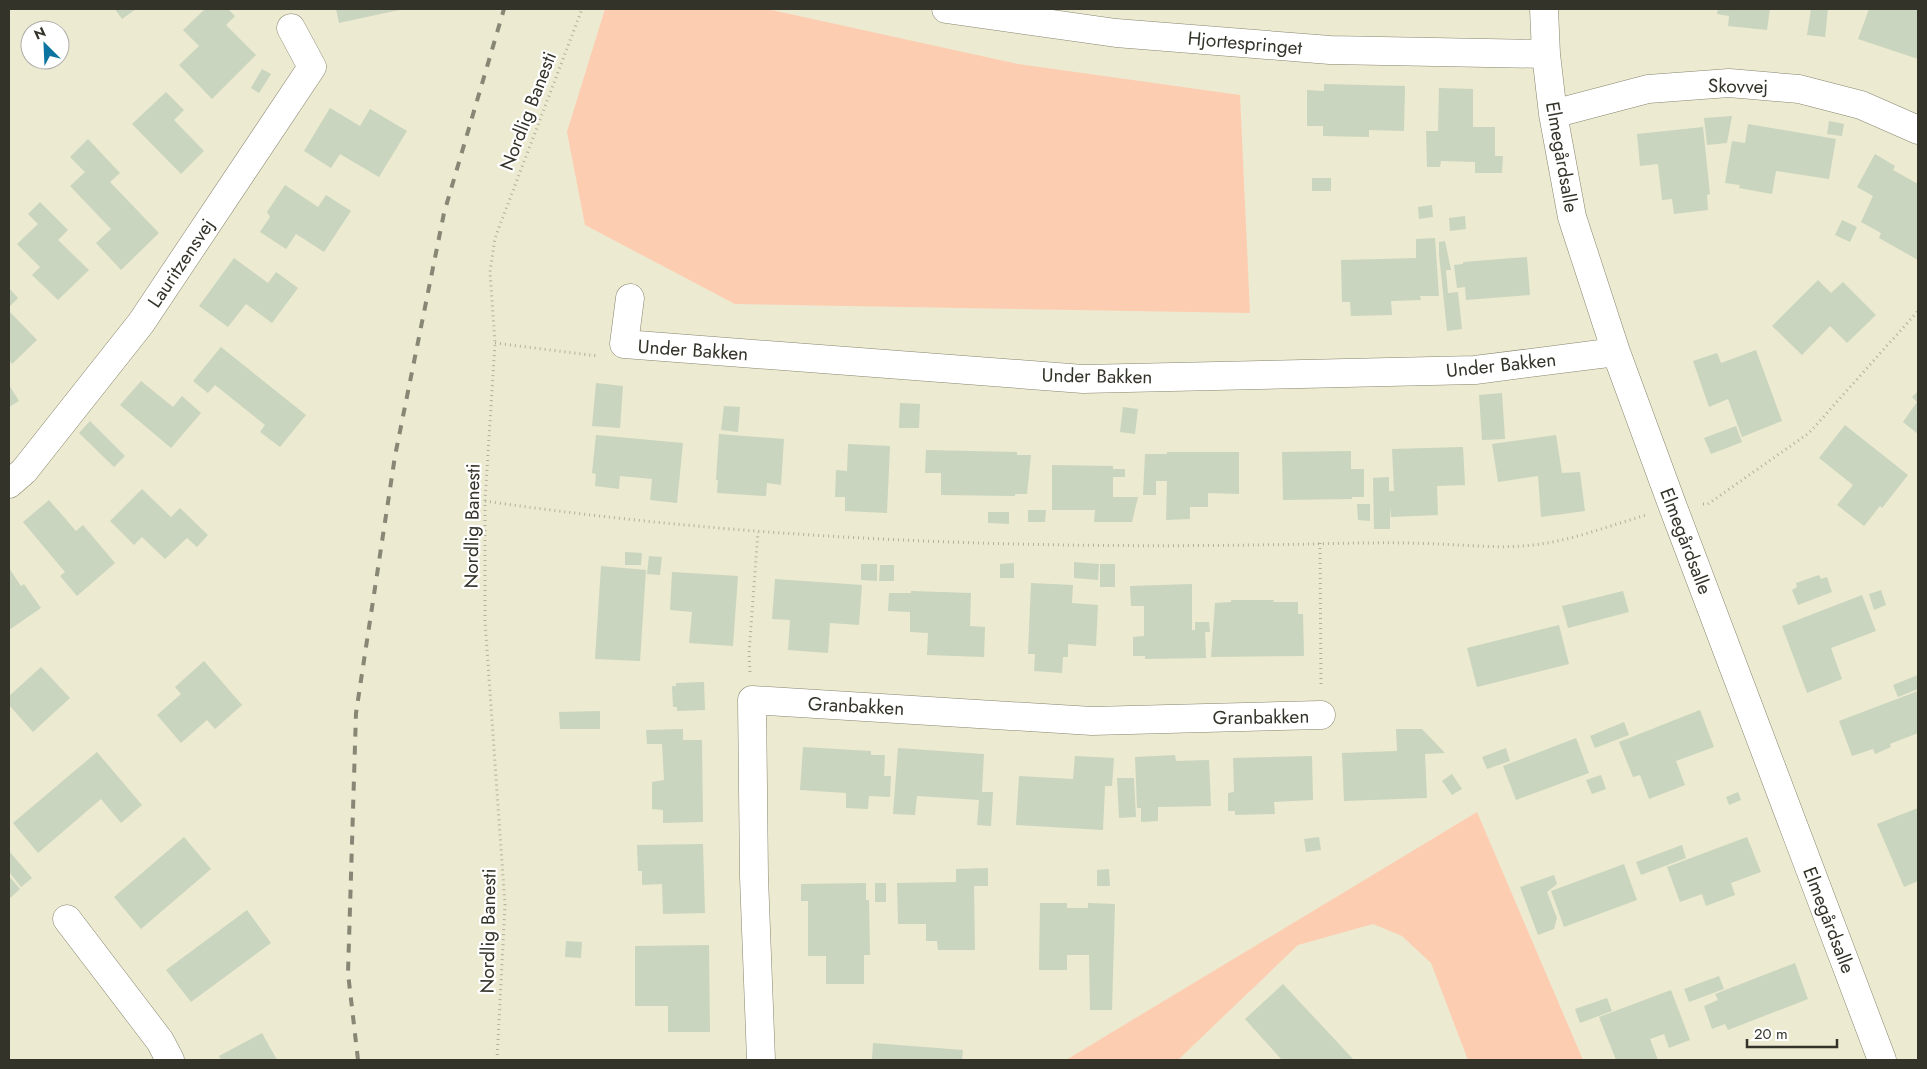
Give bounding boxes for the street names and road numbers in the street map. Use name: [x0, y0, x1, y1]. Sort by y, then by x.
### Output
street label: Hjortespringet: [1187, 25, 1304, 61]
street label: Nordlig Banesti: [493, 48, 563, 174]
street label: Skovvej: [1708, 72, 1768, 100]
street label: Elmegårdsalle: [1539, 99, 1585, 215]
street label: Lauritzensvej: [141, 213, 221, 313]
street label: Under Bakken: [637, 333, 749, 367]
street label: Under Bakken: [1445, 346, 1557, 384]
street label: Under Bakken: [1041, 362, 1153, 390]
street label: Nordlig Banesti: [457, 463, 487, 589]
street label: Elmegårdsalle: [1653, 484, 1719, 598]
street label: Granbakken: [807, 690, 905, 722]
street label: Granbakken: [1213, 703, 1309, 731]
street label: Elmegårdsalle: [1796, 863, 1862, 977]
street label: Nordlig Banesti: [473, 868, 503, 994]

